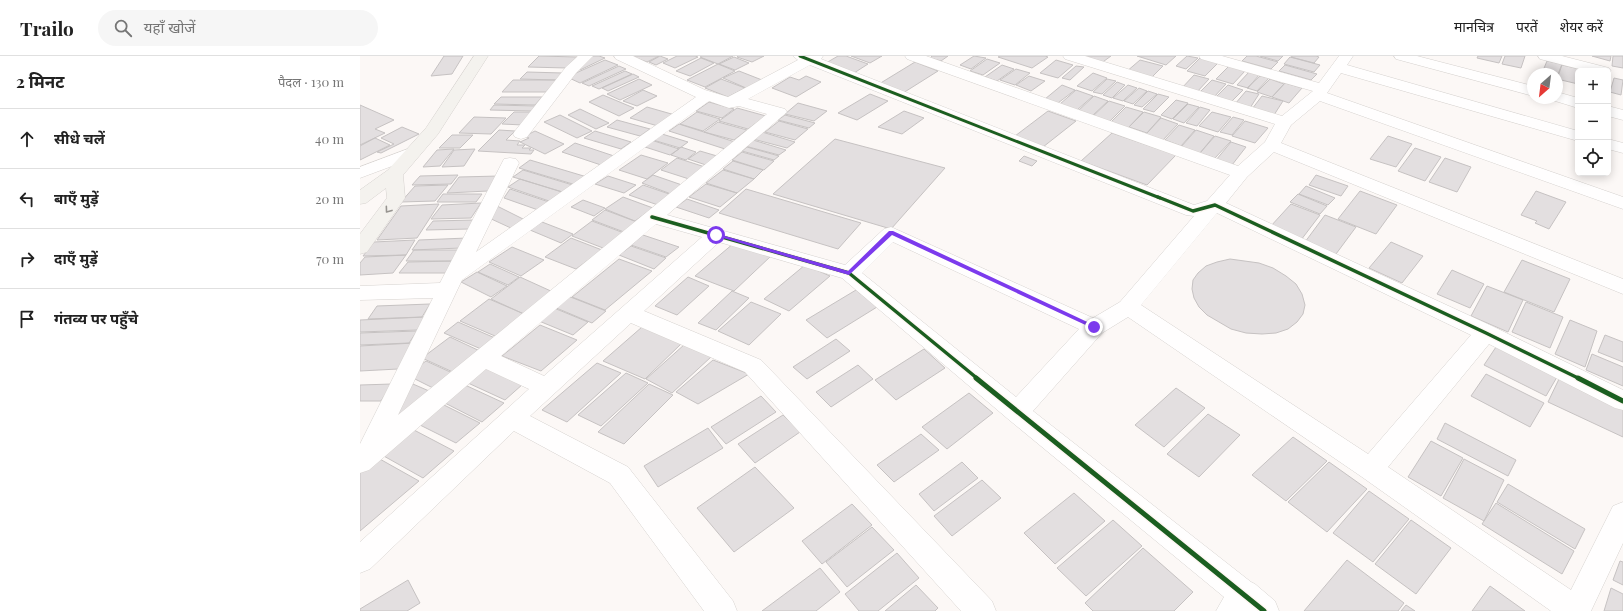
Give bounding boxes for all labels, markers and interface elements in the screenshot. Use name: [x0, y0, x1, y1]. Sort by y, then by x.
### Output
search box: [98, 10, 378, 46]
text: Trailo: [20, 15, 74, 41]
icon: search: [112, 17, 134, 39]
text: यहाँ खोजें: [144, 17, 195, 37]
text: मानचित्र: [1454, 17, 1494, 36]
text: परतें: [1516, 17, 1538, 36]
text: शेयर करें: [1560, 17, 1603, 36]
north arrow: [1527, 68, 1563, 104]
map controls: [1575, 68, 1611, 176]
button: +: [1575, 68, 1611, 104]
text: 2 मिनट: [16, 70, 64, 92]
text: पैदल · 130 m: [278, 73, 344, 90]
button: −: [1575, 104, 1611, 140]
icon: ahead: [16, 128, 38, 150]
text: सीधे चलें: [54, 128, 105, 148]
text: 40 m: [315, 130, 344, 147]
button: locate: [1575, 140, 1611, 176]
icon: left: [16, 188, 38, 210]
text: बाएँ मुड़ें: [54, 188, 99, 208]
text: 20 m: [315, 190, 344, 207]
one-way arrow: [385, 206, 392, 213]
route start: [707, 226, 725, 244]
icon: right: [16, 248, 38, 270]
text: दाएँ मुड़ें: [54, 248, 98, 268]
text: 70 m: [316, 250, 344, 267]
icon: arrive: [16, 308, 38, 330]
text: गंतव्य पर पहुँचे: [54, 308, 138, 328]
route end: [1085, 318, 1103, 336]

